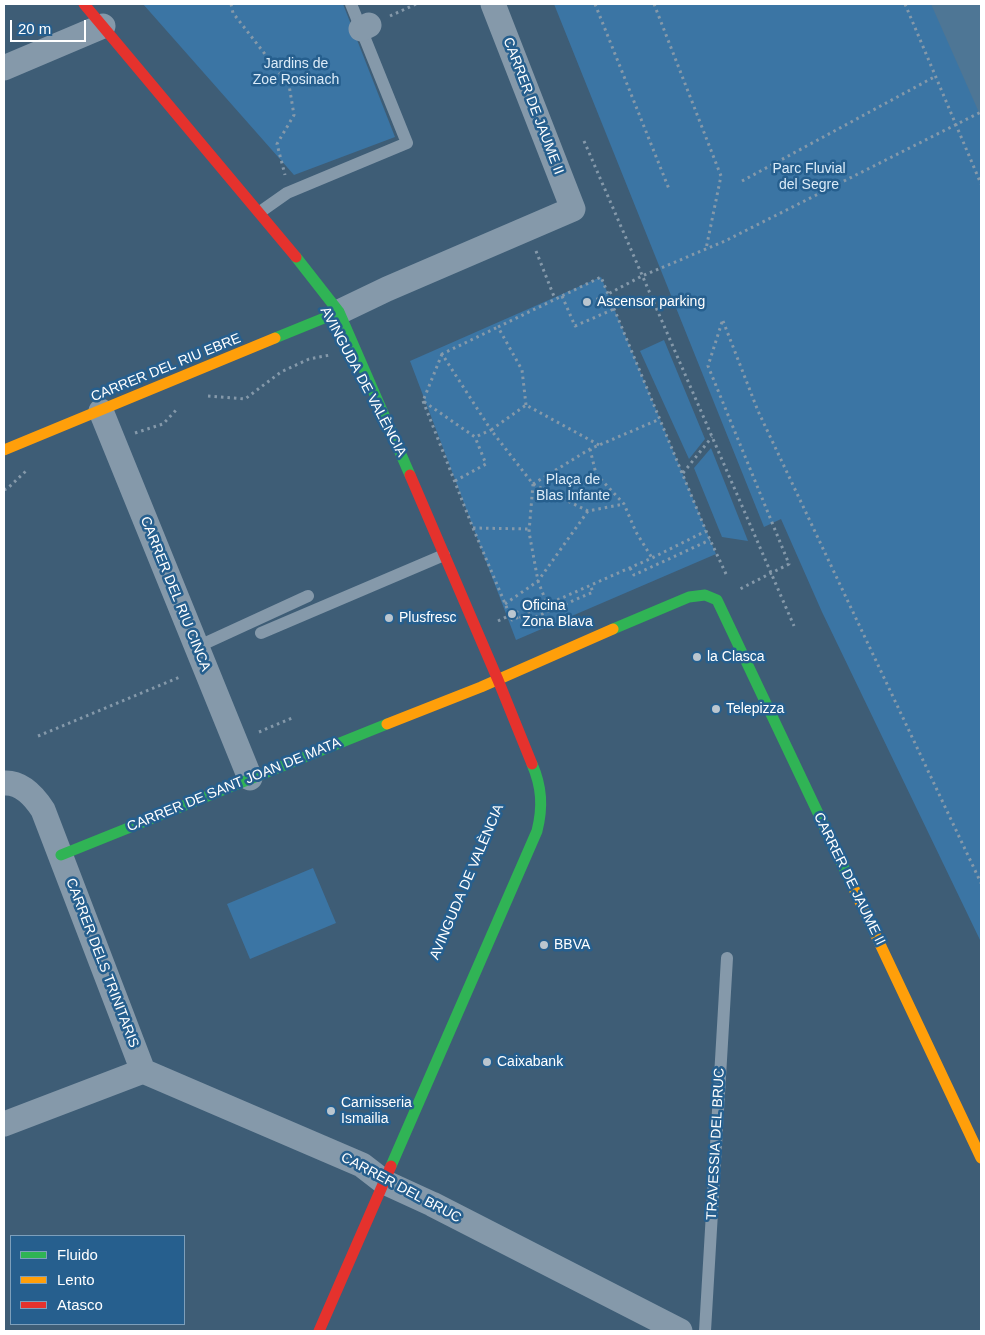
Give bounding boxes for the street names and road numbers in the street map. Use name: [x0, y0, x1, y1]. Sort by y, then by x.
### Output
street label: CARRER DE JAUME II: [499, 35, 567, 177]
street label: AVINGUDA DE VALÈNCIA: [316, 304, 410, 460]
street label: CARRER DEL RIU EBRE: [89, 330, 243, 406]
street label: CARRER DEL RIU CINCA: [136, 514, 214, 674]
street label: CARRER DE SANT JOAN DE MATA: [125, 734, 343, 836]
street label: AVINGUDA DE VALÈNCIA: [427, 802, 507, 962]
street label: CARRER DE JAUME II: [810, 810, 888, 948]
street label: CARRER DELS TRINITARIS: [62, 876, 142, 1050]
street label: TRAVESSIA DEL BRUC: [704, 1068, 728, 1220]
street label: CARRER DEL BRUC: [338, 1149, 464, 1227]

